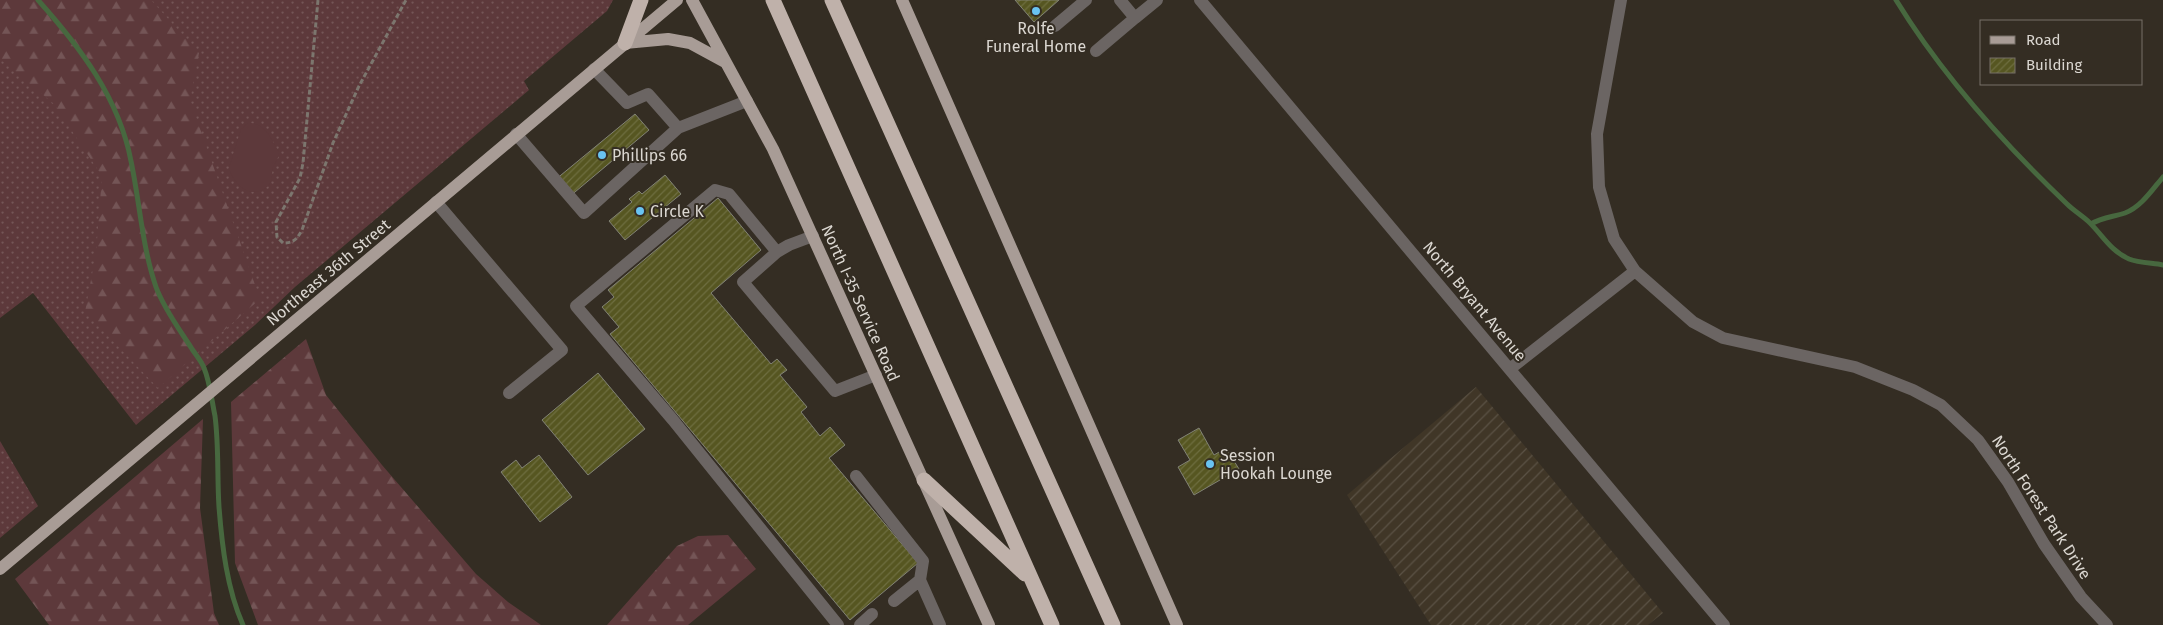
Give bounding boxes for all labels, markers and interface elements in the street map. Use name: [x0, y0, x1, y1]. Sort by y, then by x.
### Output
marker: Rolfe Funeral Home: [1030, 5, 1042, 17]
place label: Rolfe Funeral Home: [986, 19, 1086, 56]
legend: [1980, 20, 2143, 85]
text: Road: [2026, 31, 2061, 49]
text: Building: [2026, 56, 2082, 74]
place label: Phillips 66: [612, 146, 687, 165]
marker: Phillips 66: [596, 149, 608, 161]
place label: Circle K: [650, 202, 704, 221]
marker: Circle K: [634, 205, 646, 217]
street label: Northeast 36th Street: [263, 215, 394, 330]
street label: North I-35 Service Road: [817, 222, 904, 384]
street label: North Bryant Avenue: [1419, 238, 1530, 365]
street label: North Forest Park Drive: [1988, 432, 2095, 583]
place label: Session Hookah Lounge: [1220, 446, 1332, 483]
marker: Session Hookah Lounge: [1204, 458, 1216, 470]

